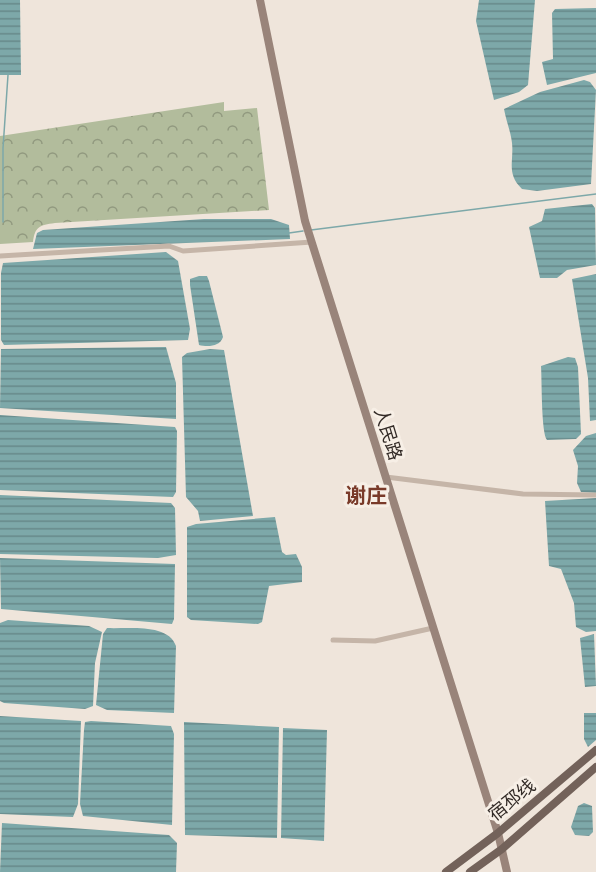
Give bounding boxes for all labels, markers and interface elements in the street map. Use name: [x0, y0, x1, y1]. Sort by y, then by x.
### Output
street label: 人民路: [369, 405, 407, 463]
district label: 谢庄: [345, 482, 387, 510]
street label: 宿邳线: [483, 774, 541, 826]

